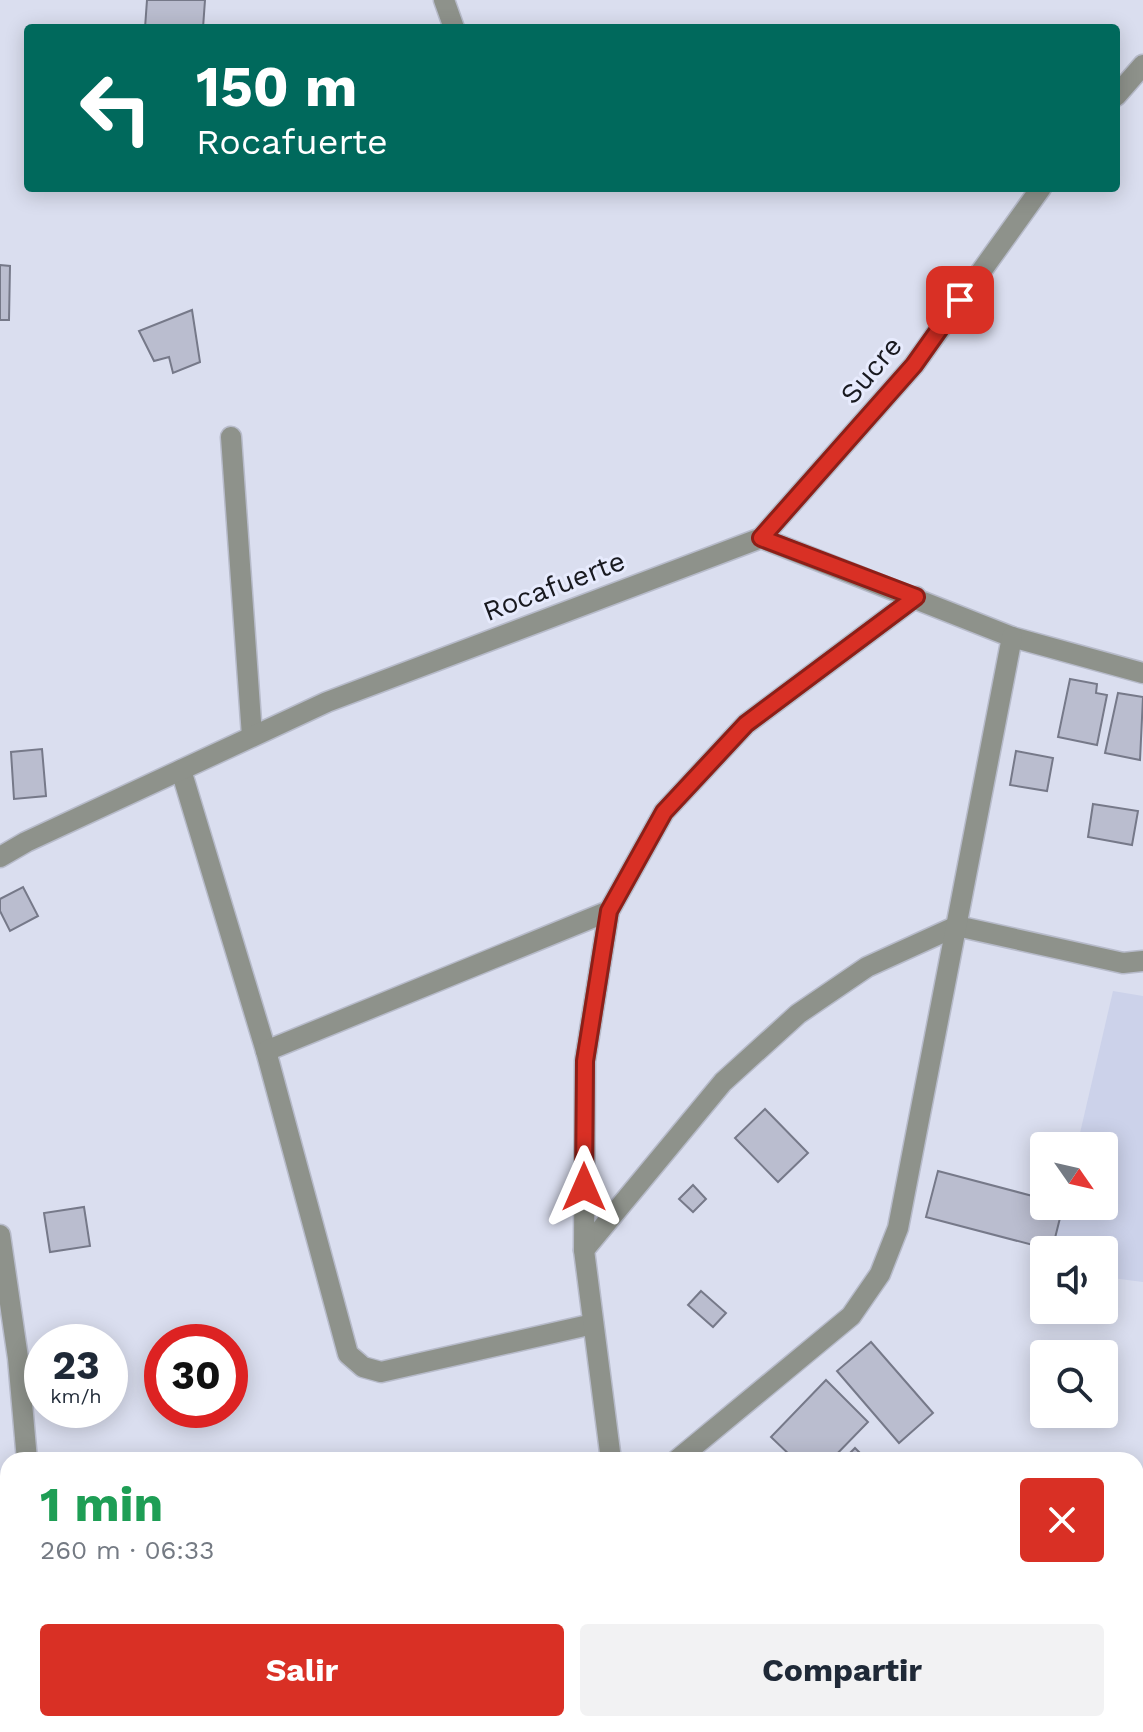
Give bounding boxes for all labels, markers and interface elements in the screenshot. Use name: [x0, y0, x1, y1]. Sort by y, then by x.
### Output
text: 150 m: [196, 54, 358, 120]
icon: left: [64, 56, 168, 160]
text: Rocafuerte: [196, 121, 388, 163]
pin: [926, 266, 994, 334]
icon: arrive: [938, 278, 982, 322]
street label: Sucre: [833, 330, 909, 410]
street label: Rocafuerte: [478, 544, 630, 628]
north arrow: [1030, 1132, 1118, 1220]
map controls: [1030, 1132, 1118, 1428]
position arrow: [542, 1145, 626, 1229]
button: sound: [1030, 1236, 1118, 1324]
speed limit sign: 30: [144, 1324, 248, 1428]
button: search: [1030, 1340, 1118, 1428]
text: 23: [52, 1342, 100, 1389]
text: km/h: [50, 1384, 102, 1408]
text: 1 min: [40, 1476, 163, 1533]
button: close: [1020, 1478, 1104, 1562]
text: 260 m · 06:33: [40, 1535, 214, 1565]
button: Salir: [40, 1624, 564, 1716]
button: Compartir: [580, 1624, 1104, 1716]

